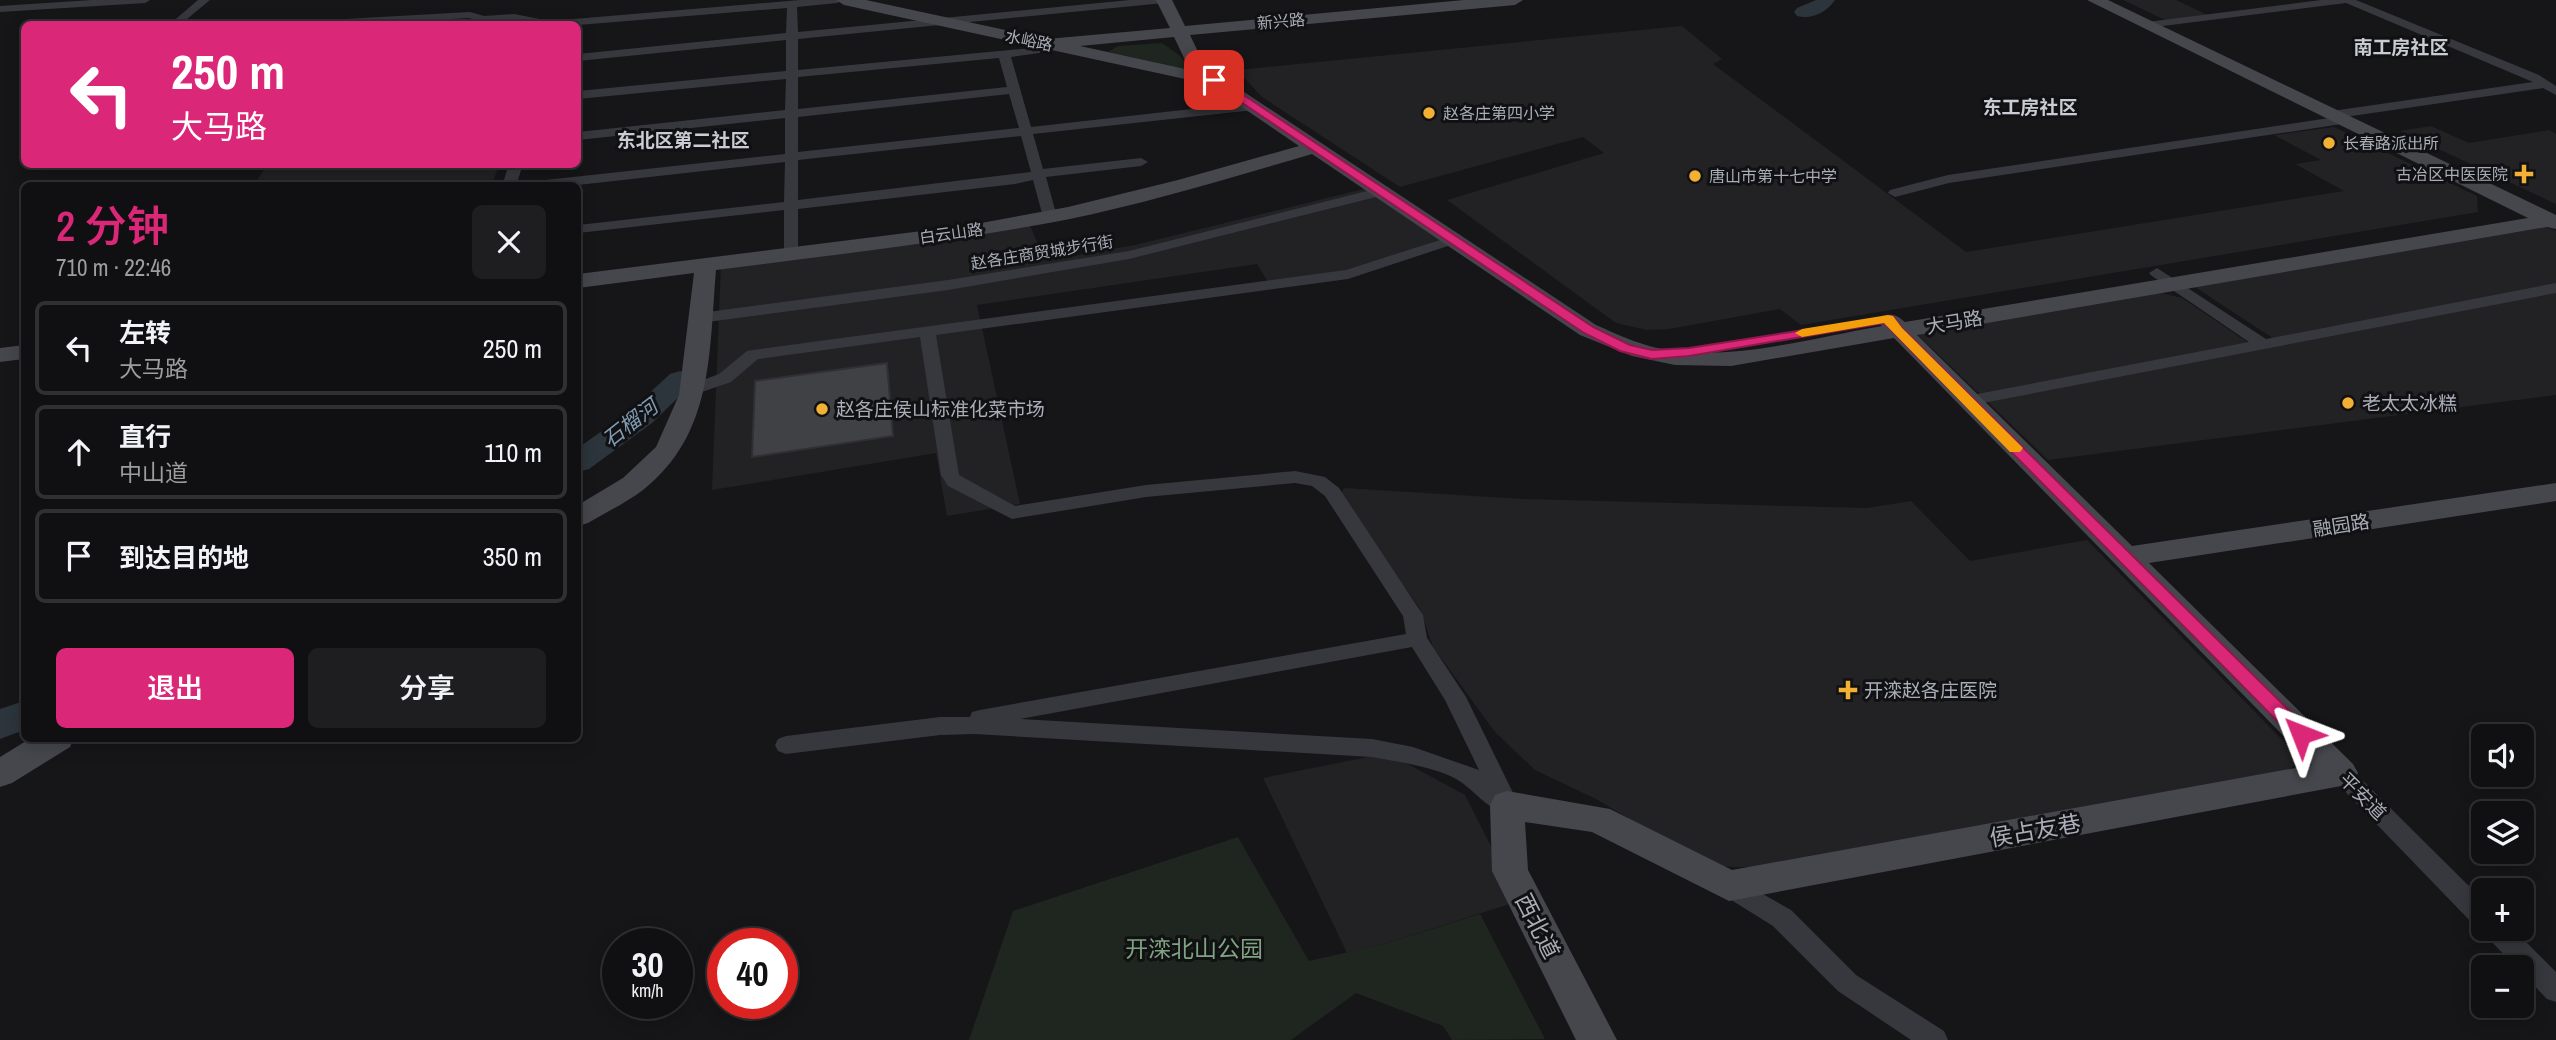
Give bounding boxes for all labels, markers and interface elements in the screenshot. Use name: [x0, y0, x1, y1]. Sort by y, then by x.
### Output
street label: 新兴路: [1256, 8, 1306, 34]
street label: 水峪路: [1003, 24, 1055, 56]
district label: 南工房社区: [2353, 34, 2449, 60]
text: 250 m: [171, 38, 285, 104]
icon: left: [56, 49, 147, 140]
pin: [1184, 50, 1244, 110]
icon: arrive: [1195, 61, 1233, 99]
district label: 东工房社区: [1982, 94, 2078, 120]
place label: 赵各庄第四小学: [1443, 102, 1555, 124]
text: 大马路: [171, 105, 267, 148]
marker: 赵各庄第四小学: [1421, 105, 1437, 121]
district label: 东北区第二社区: [616, 127, 750, 153]
place label: 长春路派出所: [2343, 132, 2439, 154]
marker: 长春路派出所: [2321, 135, 2337, 151]
place label: 古冶区中医医院: [2396, 163, 2508, 185]
marker: 古冶区中医医院: [2514, 164, 2534, 184]
place label: 唐山市第十七中学: [1709, 165, 1837, 187]
marker: 唐山市第十七中学: [1687, 168, 1703, 184]
text: 2 分钟: [56, 198, 169, 254]
button: close: [472, 205, 546, 279]
street label: 白云山路: [918, 218, 984, 248]
street label: 赵各庄商贸城步行街: [969, 230, 1115, 274]
text: 710 m · 22:46: [56, 252, 171, 283]
street label: 大马路: [1924, 304, 1984, 340]
text: 左转: [119, 315, 171, 350]
icon: left: [60, 329, 98, 367]
text: 250 m: [483, 331, 542, 366]
text: 大马路: [119, 353, 188, 384]
water label: 石榴河: [596, 390, 667, 454]
place label: 老太太冰糕: [2362, 390, 2457, 416]
marker: 老太太冰糕: [2340, 395, 2356, 411]
place label: 赵各庄侯山标准化菜市场: [836, 396, 1045, 422]
marker: 赵各庄侯山标准化菜市场: [814, 401, 830, 417]
text: 直行: [119, 419, 171, 454]
icon: ahead: [60, 433, 98, 471]
text: 110 m: [484, 435, 542, 470]
text: 中山道: [119, 457, 188, 488]
street label: 融园路: [2311, 508, 2371, 542]
icon: arrive: [60, 537, 98, 575]
text: 350 m: [483, 539, 542, 574]
text: 到达目的地: [119, 540, 249, 575]
button: 退出: [56, 648, 294, 728]
button: 分享: [308, 648, 546, 728]
place label: 开滦赵各庄医院: [1864, 677, 1997, 703]
marker: 开滦赵各庄医院: [1838, 680, 1858, 700]
position arrow: [2264, 697, 2338, 771]
map controls: [2471, 724, 2534, 1018]
button: sound: [2471, 724, 2534, 787]
street label: 平安道: [2334, 767, 2392, 825]
button: layers: [2471, 801, 2534, 864]
street label: 侯占友巷: [1987, 807, 2083, 853]
button: +: [2471, 878, 2534, 941]
street label: 西北道: [1509, 888, 1567, 964]
speed limit sign: 40: [707, 928, 798, 1019]
park label: 开滦北山公园: [1125, 933, 1263, 964]
text: 30: [632, 941, 663, 988]
button: −: [2471, 955, 2534, 1018]
text: km/h: [632, 978, 664, 1003]

